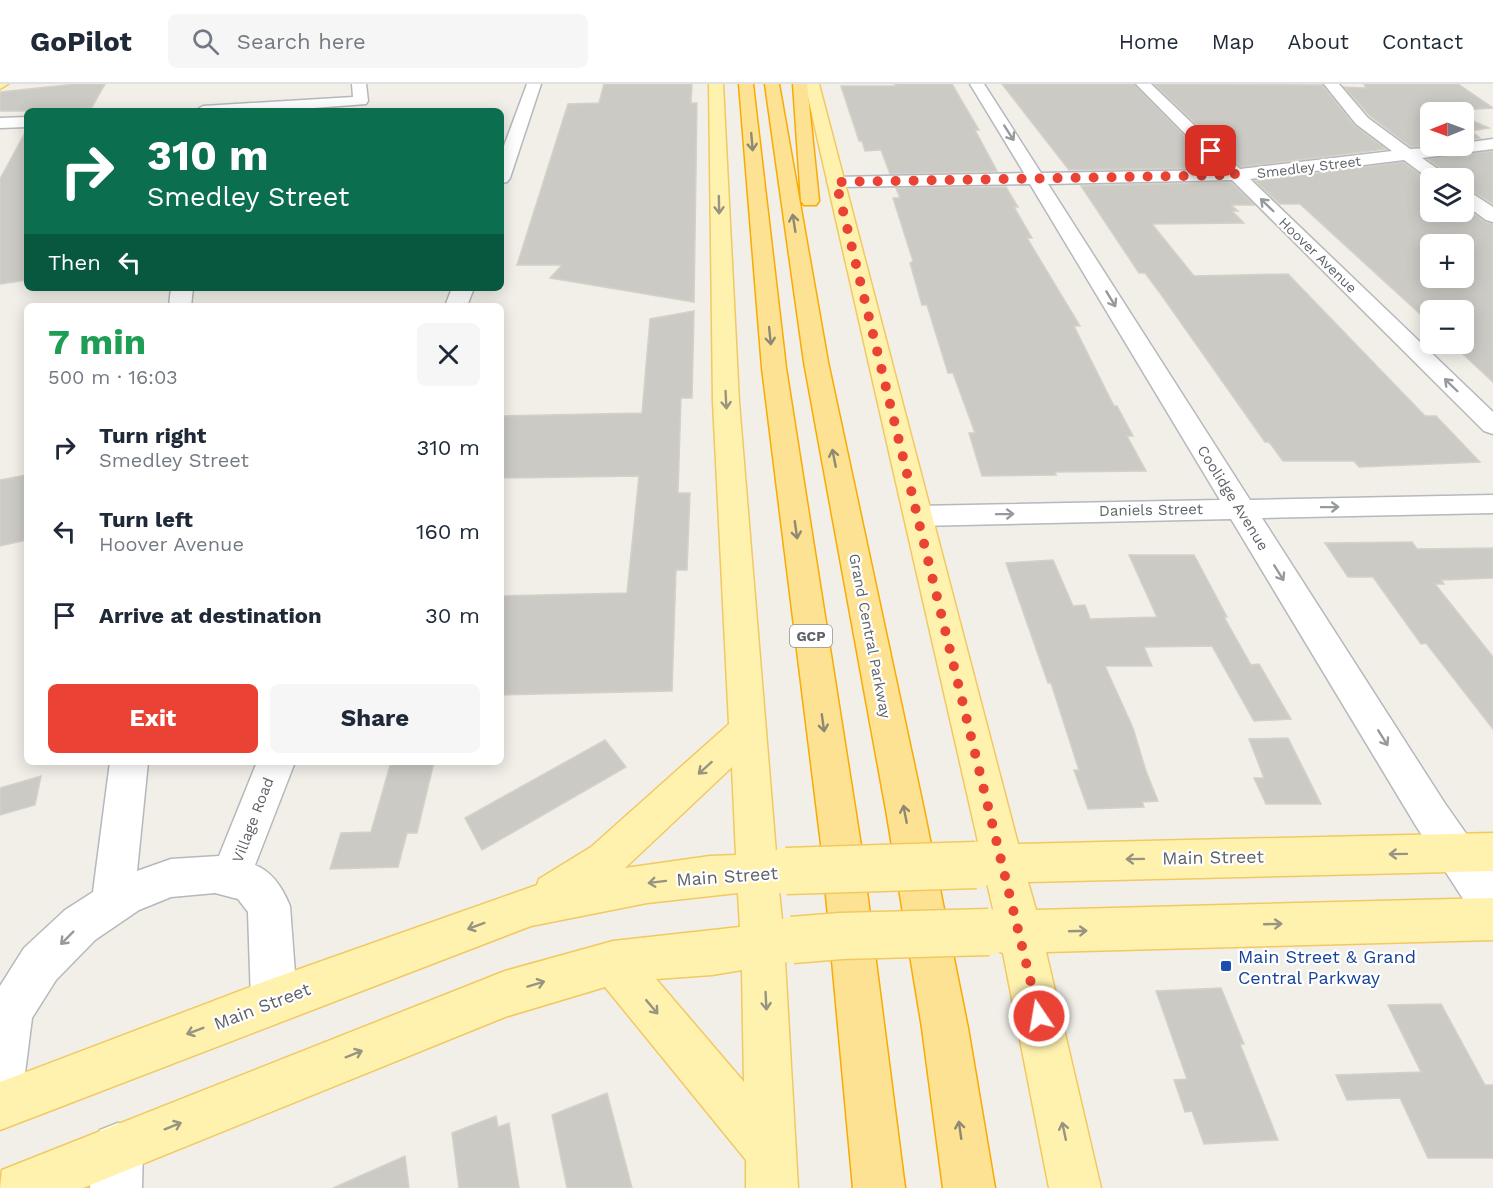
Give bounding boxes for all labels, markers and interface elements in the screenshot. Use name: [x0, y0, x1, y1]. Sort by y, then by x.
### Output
search box: [168, 14, 588, 68]
text: GoPilot: [30, 25, 132, 58]
icon: search: [189, 25, 222, 58]
text: Search here: [237, 29, 366, 54]
text: Home: [1119, 29, 1179, 54]
text: Map: [1212, 29, 1255, 54]
text: About: [1288, 29, 1349, 54]
text: Contact: [1382, 29, 1463, 54]
north arrow: [1420, 102, 1474, 156]
map controls: [1420, 102, 1474, 354]
one-way arrow: [1003, 124, 1015, 141]
pin: [1185, 125, 1236, 176]
text: 310 m: [147, 131, 269, 180]
icon: right: [48, 132, 126, 210]
one-way arrow: [747, 132, 758, 152]
icon: arrive: [1194, 134, 1227, 167]
street label: Smedley Street: [1256, 153, 1362, 181]
button: layers: [1420, 168, 1474, 222]
text: Smedley Street: [147, 181, 349, 213]
one-way arrow: [713, 195, 724, 215]
one-way arrow: [1259, 198, 1274, 212]
one-way arrow: [788, 214, 799, 233]
street label: Hoover Avenue: [1276, 214, 1360, 296]
button: +: [1420, 234, 1474, 288]
icon: left: [113, 246, 146, 279]
text: Then: [48, 250, 101, 275]
one-way arrow: [1106, 290, 1118, 307]
button: −: [1420, 300, 1474, 354]
text: 7 min: [48, 321, 146, 363]
button: close: [417, 323, 480, 386]
one-way arrow: [765, 326, 776, 346]
text: 500 m · 16:03: [48, 365, 178, 389]
one-way arrow: [1444, 378, 1459, 392]
one-way arrow: [720, 390, 731, 410]
text: Turn right: [99, 423, 206, 448]
icon: right: [48, 431, 81, 464]
text: 310 m: [416, 435, 480, 460]
street label: Coolidge Avenue: [1193, 442, 1273, 554]
text: Smedley Street: [99, 448, 249, 472]
one-way arrow: [828, 449, 839, 468]
street label: Daniels Street: [1099, 500, 1204, 520]
one-way arrow: [1319, 502, 1339, 513]
text: Turn left: [99, 507, 193, 532]
one-way arrow: [995, 508, 1015, 519]
icon: left: [48, 515, 81, 548]
text: 160 m: [416, 519, 480, 544]
one-way arrow: [790, 519, 801, 539]
text: Hoover Avenue: [99, 532, 244, 556]
street label: Grand Central Parkway: [845, 552, 895, 720]
one-way arrow: [1273, 564, 1286, 581]
icon: arrive: [48, 599, 81, 632]
text: Arrive at destination: [99, 603, 322, 628]
text: 30 m: [425, 603, 480, 628]
road number: GCP: [790, 625, 832, 647]
button: Exit: [48, 684, 258, 753]
button: Share: [270, 684, 480, 753]
one-way arrow: [818, 712, 829, 732]
one-way arrow: [1377, 729, 1389, 746]
one-way arrow: [698, 761, 713, 775]
street label: Village Road: [229, 775, 277, 865]
one-way arrow: [900, 805, 911, 824]
street label: Main Street: [1162, 846, 1264, 868]
one-way arrow: [1388, 848, 1408, 859]
one-way arrow: [1126, 853, 1146, 865]
street label: Main Street: [676, 862, 779, 890]
one-way arrow: [647, 876, 667, 887]
one-way arrow: [1263, 919, 1283, 930]
one-way arrow: [468, 922, 486, 933]
one-way arrow: [1068, 926, 1088, 937]
one-way arrow: [59, 930, 74, 945]
place label: Main Street & Grand Central Parkway: [1238, 946, 1416, 988]
marker: Main Street & Grand Central Parkway: [1219, 959, 1233, 973]
street label: Main Street: [211, 978, 314, 1034]
one-way arrow: [526, 978, 545, 989]
position arrow: [1007, 984, 1071, 1048]
one-way arrow: [760, 991, 771, 1010]
one-way arrow: [645, 999, 659, 1014]
one-way arrow: [187, 1026, 205, 1037]
one-way arrow: [344, 1048, 363, 1059]
one-way arrow: [163, 1120, 182, 1131]
one-way arrow: [955, 1121, 966, 1141]
one-way arrow: [1057, 1121, 1069, 1140]

